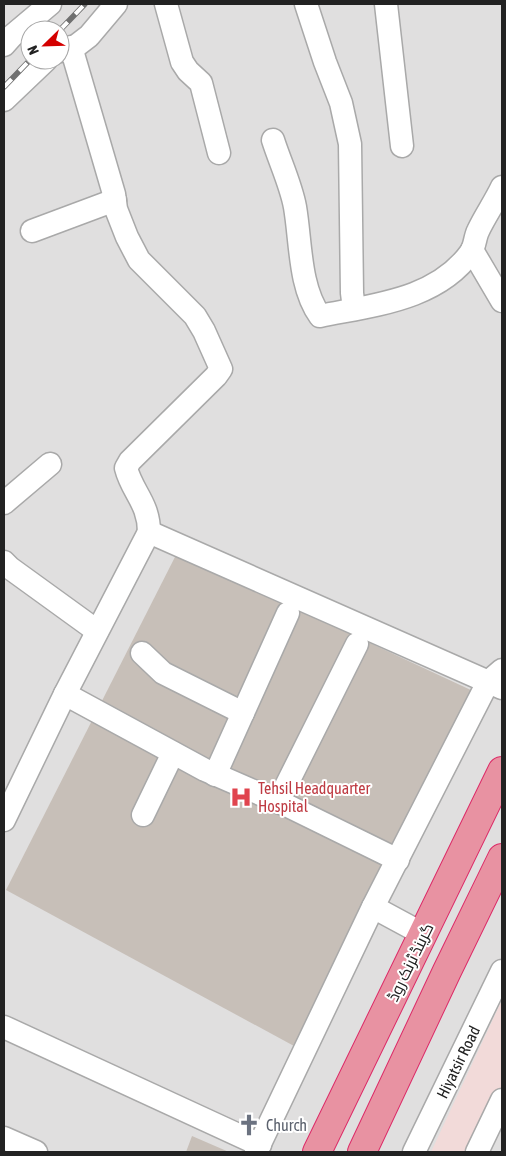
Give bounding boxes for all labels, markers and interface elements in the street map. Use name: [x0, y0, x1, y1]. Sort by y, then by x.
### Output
north arrow: [20, 20, 70, 70]
text: N: [24, 43, 42, 57]
place label: Tehsil Headquarter Hospital: [258, 779, 370, 816]
hospital icon: Tehsil Headquarter Hospital: [228, 784, 254, 810]
street label: گرینڈ ٹرنک روڈ: [383, 920, 438, 1004]
street label: Hiyatsir Road: [433, 1023, 484, 1102]
church icon: Church: [236, 1112, 262, 1138]
place label: Church: [266, 1116, 307, 1134]

